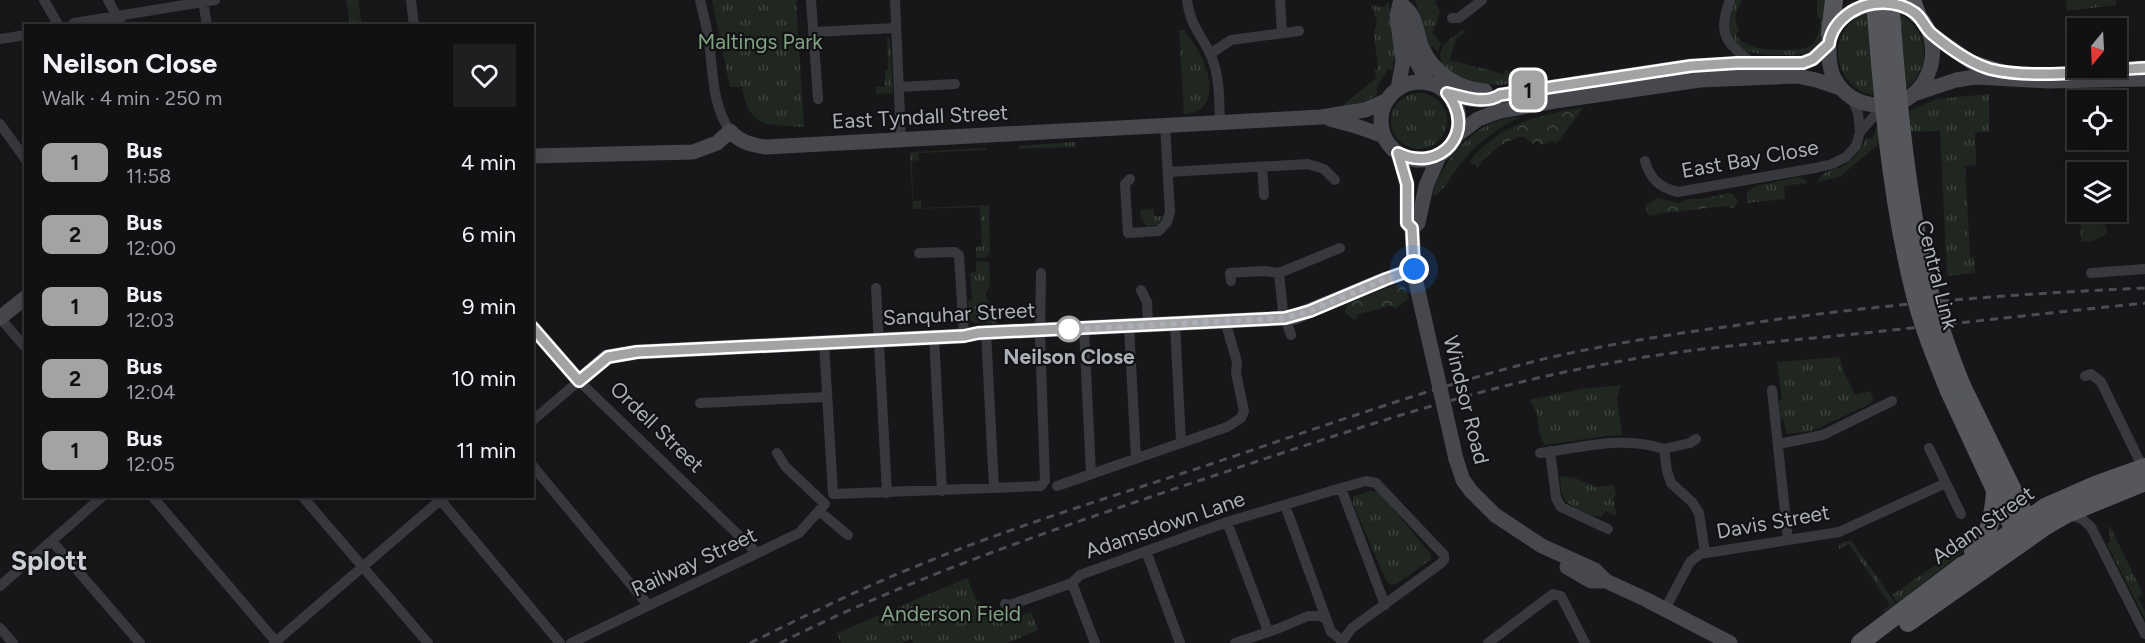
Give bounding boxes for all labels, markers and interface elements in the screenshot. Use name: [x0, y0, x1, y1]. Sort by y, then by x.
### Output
north arrow: [2067, 18, 2127, 78]
map controls: [2067, 18, 2127, 222]
park label: Maltings Park: [698, 29, 823, 54]
button: heart: [453, 44, 516, 107]
text: Neilson Close: [42, 46, 217, 80]
line badge: 1: [1508, 70, 1547, 110]
text: 1: [1524, 78, 1532, 103]
text: Walk · 4 min · 250 m: [42, 86, 222, 110]
button: locate: [2067, 90, 2127, 150]
street label: East Tyndall Street: [831, 99, 1009, 134]
street label: East Bay Close: [1679, 134, 1820, 183]
text: Bus: [126, 137, 162, 164]
text: 4 min: [461, 149, 516, 176]
text: 1: [71, 150, 79, 175]
button: layers: [2067, 162, 2127, 222]
text: 11:58: [126, 164, 171, 188]
text: Bus: [126, 209, 162, 236]
street label: Central Link: [1912, 218, 1963, 333]
text: 6 min: [462, 221, 516, 248]
text: 2: [69, 222, 81, 247]
text: 12:00: [126, 236, 176, 260]
your location: [1399, 254, 1429, 284]
text: Bus: [126, 281, 162, 308]
text: 9 min: [462, 293, 516, 320]
text: 1: [71, 294, 79, 319]
street label: Sanquhar Street: [882, 297, 1036, 330]
text: 12:03: [126, 308, 174, 332]
marker: Neilson Close: [1056, 316, 1082, 342]
street label: Windsor Road: [1438, 333, 1495, 467]
place label: Neilson Close: [1003, 344, 1135, 369]
text: Bus: [126, 353, 162, 380]
text: 10 min: [451, 365, 516, 392]
text: 2: [69, 366, 81, 391]
street label: Ordell Street: [605, 376, 709, 477]
text: 12:04: [126, 380, 176, 404]
text: Bus: [126, 425, 162, 452]
text: 11 min: [456, 437, 516, 464]
text: 1: [71, 438, 79, 463]
text: 12:05: [126, 452, 175, 476]
street label: Adam Street: [1927, 480, 2039, 569]
street label: Adamsdown Lane: [1082, 486, 1248, 564]
street label: Davis Street: [1714, 499, 1832, 544]
street label: Railway Street: [627, 522, 760, 601]
district label: Splott: [11, 544, 87, 577]
park label: Anderson Field: [881, 601, 1021, 626]

